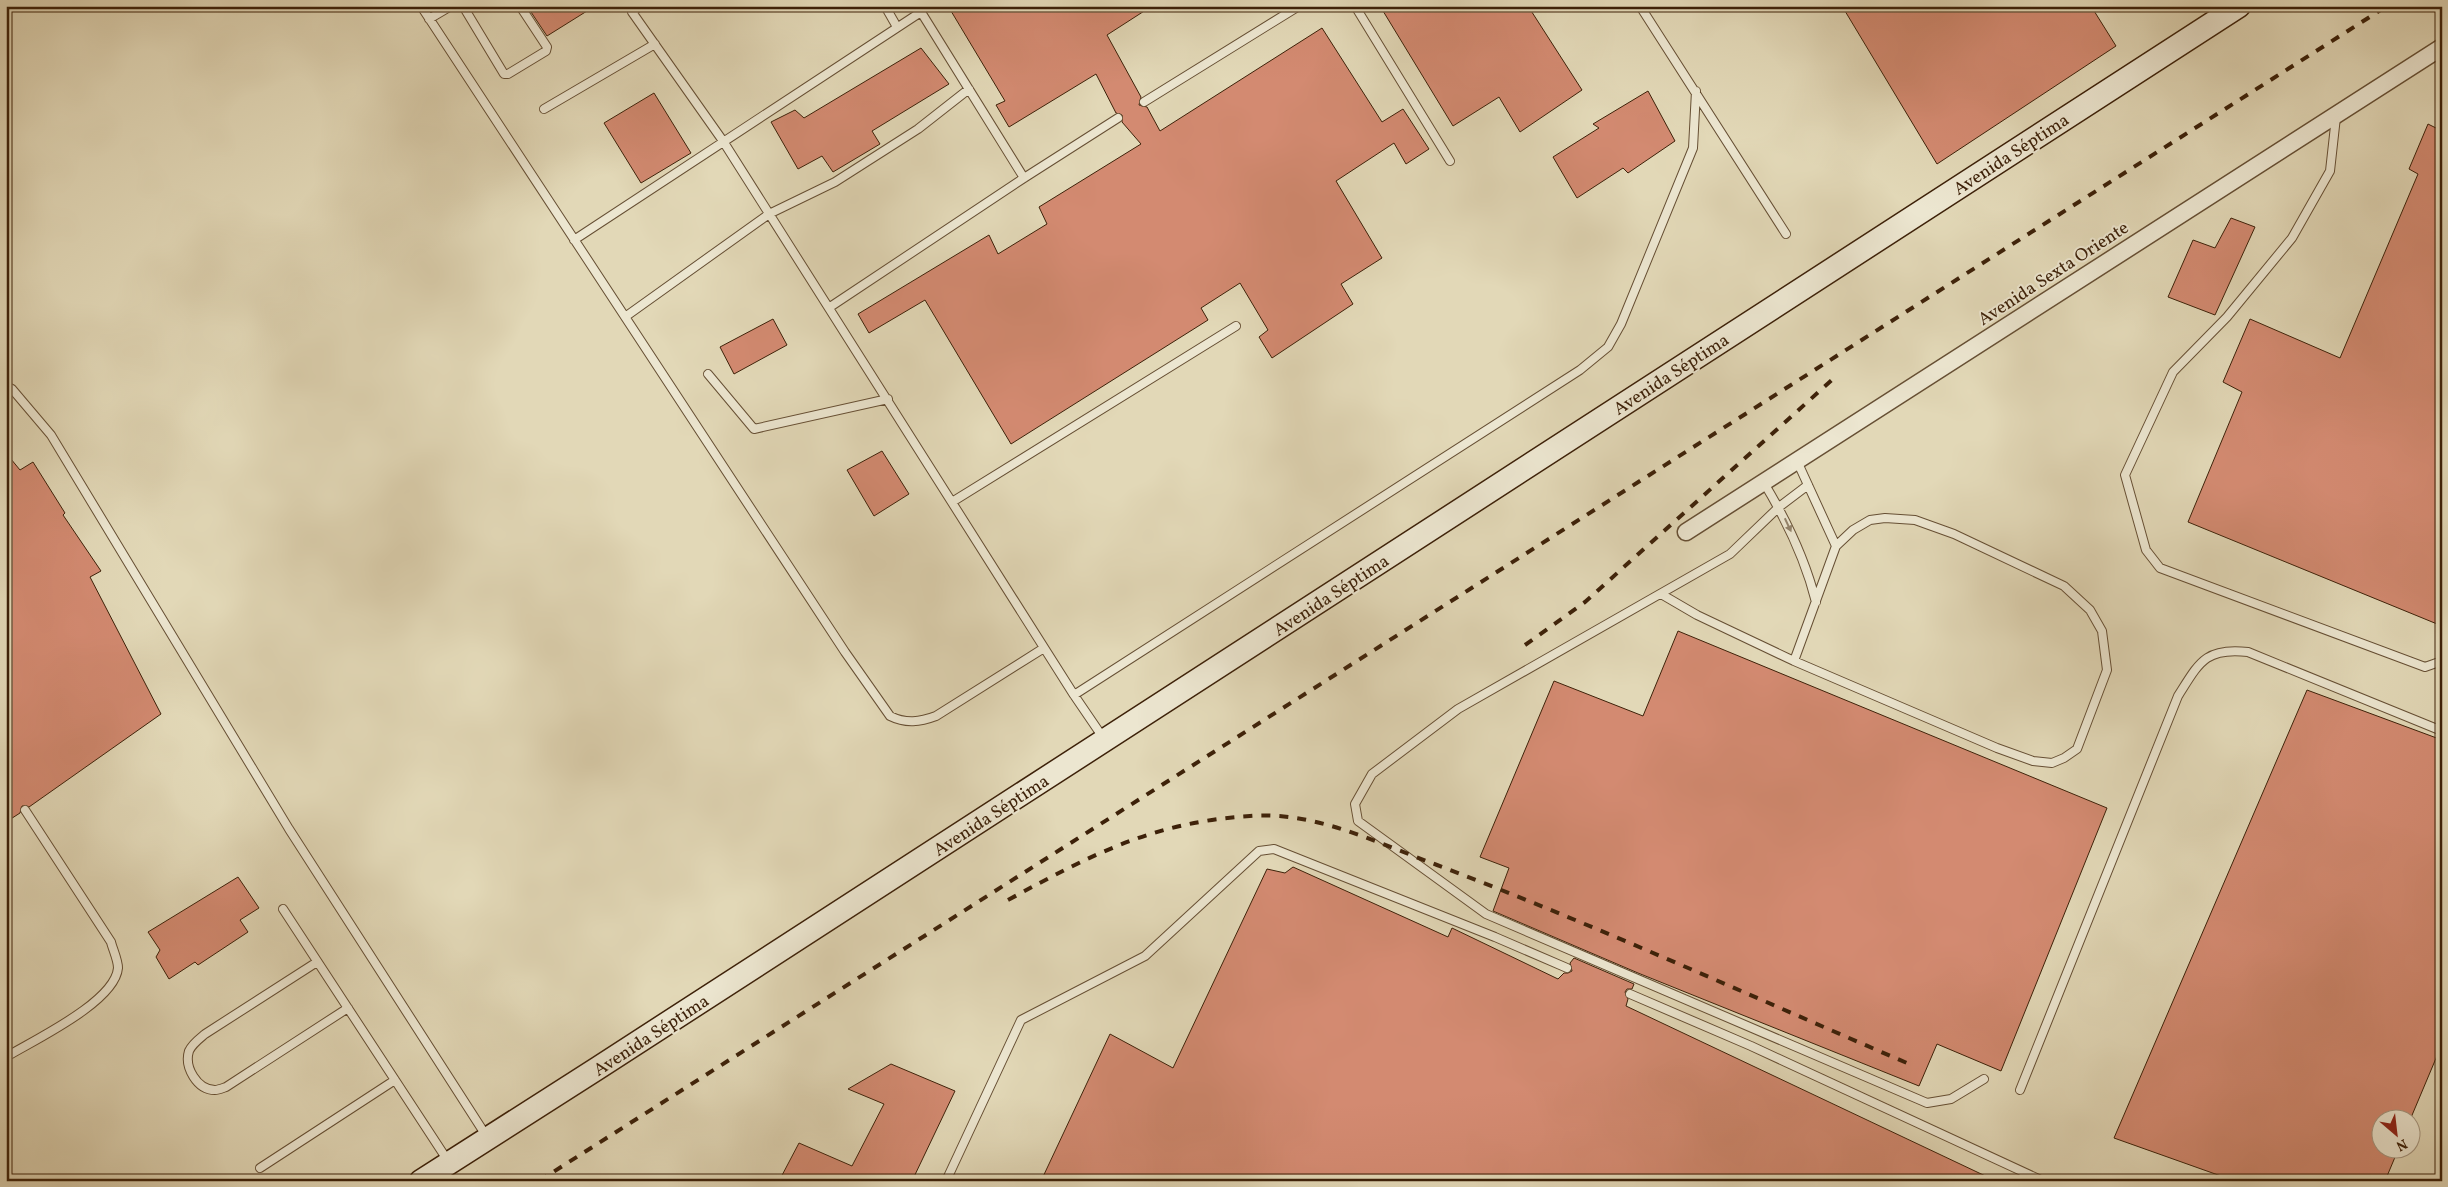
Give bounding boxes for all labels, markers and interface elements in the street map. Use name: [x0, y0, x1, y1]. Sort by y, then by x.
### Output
street label: Avenida Séptima: [1949, 108, 2075, 202]
street label: Avenida Sexta Oriente: [1974, 216, 2134, 332]
street label: Avenida Séptima: [1609, 328, 1735, 422]
one-way arrow: [1784, 518, 1792, 532]
street label: Avenida Séptima: [1269, 549, 1395, 643]
street label: Avenida Séptima: [929, 769, 1055, 863]
street label: Avenida Séptima: [589, 989, 715, 1083]
north arrow: [2370, 1110, 2420, 1160]
text: N: [2392, 1133, 2410, 1155]

